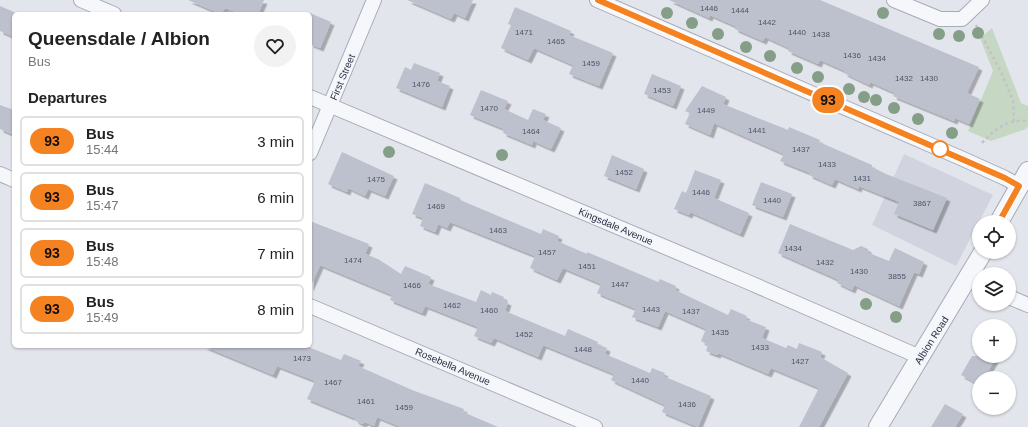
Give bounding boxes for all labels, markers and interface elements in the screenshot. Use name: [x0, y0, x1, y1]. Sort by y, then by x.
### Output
house number: 1446: [700, 4, 718, 13]
house number: 1444: [731, 6, 749, 15]
house number: 1442: [758, 18, 776, 27]
button: heart: [254, 25, 296, 67]
text: Queensdale / Albion: [28, 28, 210, 49]
house number: 1471: [515, 28, 533, 37]
house number: 1440: [788, 28, 806, 37]
house number: 1438: [812, 30, 830, 39]
house number: 1465: [547, 37, 565, 46]
house number: 1436: [843, 51, 861, 60]
street label: First Street: [328, 52, 357, 102]
text: Bus: [28, 54, 50, 69]
house number: 1434: [868, 54, 886, 63]
house number: 1459: [582, 59, 600, 68]
house number: 1432: [895, 74, 913, 83]
house number: 1430: [920, 74, 938, 83]
house number: 1476: [412, 80, 430, 89]
house number: 1453: [653, 86, 671, 95]
line badge: 93: [810, 87, 846, 113]
text: Departures: [28, 89, 107, 106]
text: 93: [820, 92, 836, 108]
house number: 1470: [480, 104, 498, 113]
house number: 1449: [697, 106, 715, 115]
text: Bus: [86, 125, 114, 142]
house number: 1441: [748, 126, 766, 135]
house number: 1464: [522, 127, 540, 136]
text: 93: [44, 133, 60, 149]
text: 3 min: [257, 133, 294, 150]
unlabelled marker: [931, 140, 949, 158]
text: 15:44: [86, 142, 119, 157]
house number: 1437: [792, 145, 810, 154]
house number: 1433: [818, 160, 836, 169]
house number: 1452: [615, 168, 633, 177]
house number: 1431: [853, 174, 871, 183]
house number: 1475: [367, 175, 385, 184]
text: Bus: [86, 181, 114, 198]
house number: 1446: [692, 188, 710, 197]
text: 93: [44, 189, 60, 205]
text: 6 min: [257, 189, 294, 206]
house number: 1440: [763, 196, 781, 205]
text: 15:47: [86, 198, 119, 213]
house number: 3867: [913, 199, 931, 208]
house number: 1469: [427, 202, 445, 211]
street label: Kingsdale Avenue: [577, 206, 655, 247]
map controls: [972, 215, 1016, 415]
button: locate: [972, 215, 1016, 259]
house number: 1463: [489, 226, 507, 235]
text: Bus: [86, 237, 114, 254]
house number: 1434: [784, 244, 802, 253]
text: 93: [44, 245, 60, 261]
text: 7 min: [257, 245, 294, 262]
house number: 1457: [538, 248, 556, 257]
text: 15:48: [86, 254, 119, 269]
house number: 1474: [344, 256, 362, 265]
house number: 1432: [816, 258, 834, 267]
house number: 1451: [578, 262, 596, 271]
house number: 1430: [850, 267, 868, 276]
button: layers: [972, 267, 1016, 311]
house number: 3855: [888, 272, 906, 281]
house number: 1447: [611, 280, 629, 289]
house number: 1466: [403, 281, 421, 290]
text: Bus: [86, 293, 114, 310]
text: 93: [44, 301, 60, 317]
text: 8 min: [257, 301, 294, 318]
house number: 1462: [443, 301, 461, 310]
house number: 1443: [642, 305, 660, 314]
house number: 1460: [480, 306, 498, 315]
house number: 1437: [682, 307, 700, 316]
text: 15:49: [86, 310, 119, 325]
street label: Albion Road: [912, 314, 951, 366]
button: +: [972, 319, 1016, 363]
house number: 1435: [711, 328, 729, 337]
house number: 1452: [515, 330, 533, 339]
house number: 1433: [751, 343, 769, 352]
house number: 1448: [574, 345, 592, 354]
street label: Rosebella Avenue: [414, 346, 492, 387]
house number: 1473: [293, 354, 311, 363]
house number: 1427: [791, 357, 809, 366]
button: −: [972, 371, 1016, 415]
house number: 1440: [631, 376, 649, 385]
house number: 1467: [324, 378, 342, 387]
house number: 1461: [357, 397, 375, 406]
house number: 1436: [678, 400, 696, 409]
house number: 1459: [395, 403, 413, 412]

